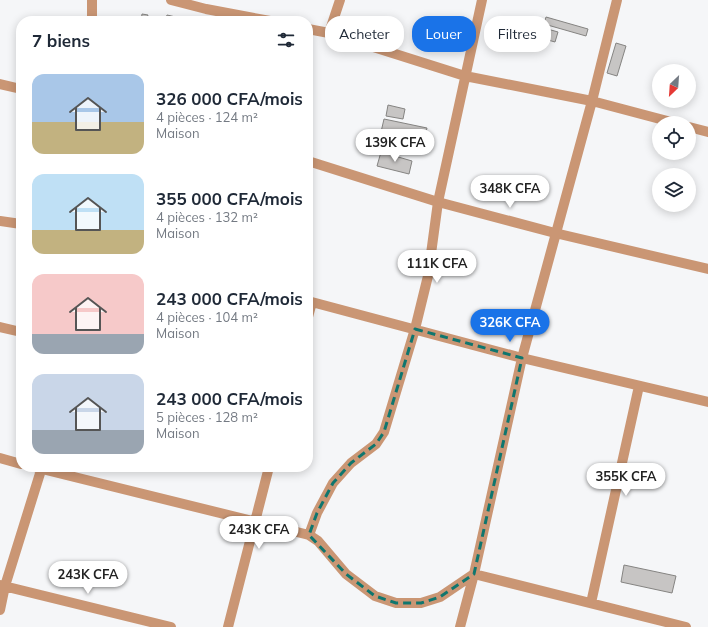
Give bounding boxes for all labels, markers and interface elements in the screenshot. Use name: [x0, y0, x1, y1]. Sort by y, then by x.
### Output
chip: Acheter: [325, 16, 404, 52]
chip: Louer: [412, 16, 476, 52]
chip: Filtres: [484, 16, 551, 52]
icon: filters: [275, 29, 297, 51]
text: 7 biens: [32, 30, 90, 51]
north arrow: [652, 64, 696, 108]
map controls: [652, 64, 696, 212]
text: 326 000 CFA/mois: [156, 88, 303, 109]
icon: home: [64, 90, 112, 138]
text: 4 pièces · 124 m²: [156, 109, 258, 125]
button: locate: [652, 116, 696, 160]
text: Maison: [156, 125, 200, 141]
pin: 139K CFA: [354, 129, 436, 163]
text: 139K CFA: [365, 134, 426, 150]
button: layers: [652, 168, 696, 212]
pin: 348K CFA: [469, 175, 551, 209]
text: 348K CFA: [480, 180, 541, 196]
text: 355 000 CFA/mois: [156, 188, 303, 209]
icon: home: [64, 190, 112, 238]
text: 4 pièces · 132 m²: [156, 209, 258, 225]
text: Maison: [156, 225, 200, 241]
pin: 111K CFA: [396, 250, 478, 284]
text: 111K CFA: [407, 255, 468, 271]
text: 243 000 CFA/mois: [156, 288, 303, 309]
icon: home: [64, 290, 112, 338]
text: 4 pièces · 104 m²: [156, 309, 258, 325]
pin: 326K CFA: [469, 309, 551, 343]
text: 326K CFA: [480, 314, 541, 330]
text: Maison: [156, 325, 200, 341]
text: 243 000 CFA/mois: [156, 388, 303, 409]
icon: home: [64, 390, 112, 438]
text: 5 pièces · 128 m²: [156, 409, 258, 425]
text: Maison: [156, 425, 200, 441]
pin: 355K CFA: [585, 463, 667, 497]
text: 355K CFA: [596, 468, 657, 484]
pin: 243K CFA: [218, 516, 300, 550]
text: 243K CFA: [229, 521, 290, 537]
pin: 243K CFA: [47, 561, 129, 595]
text: 243K CFA: [58, 566, 119, 582]

